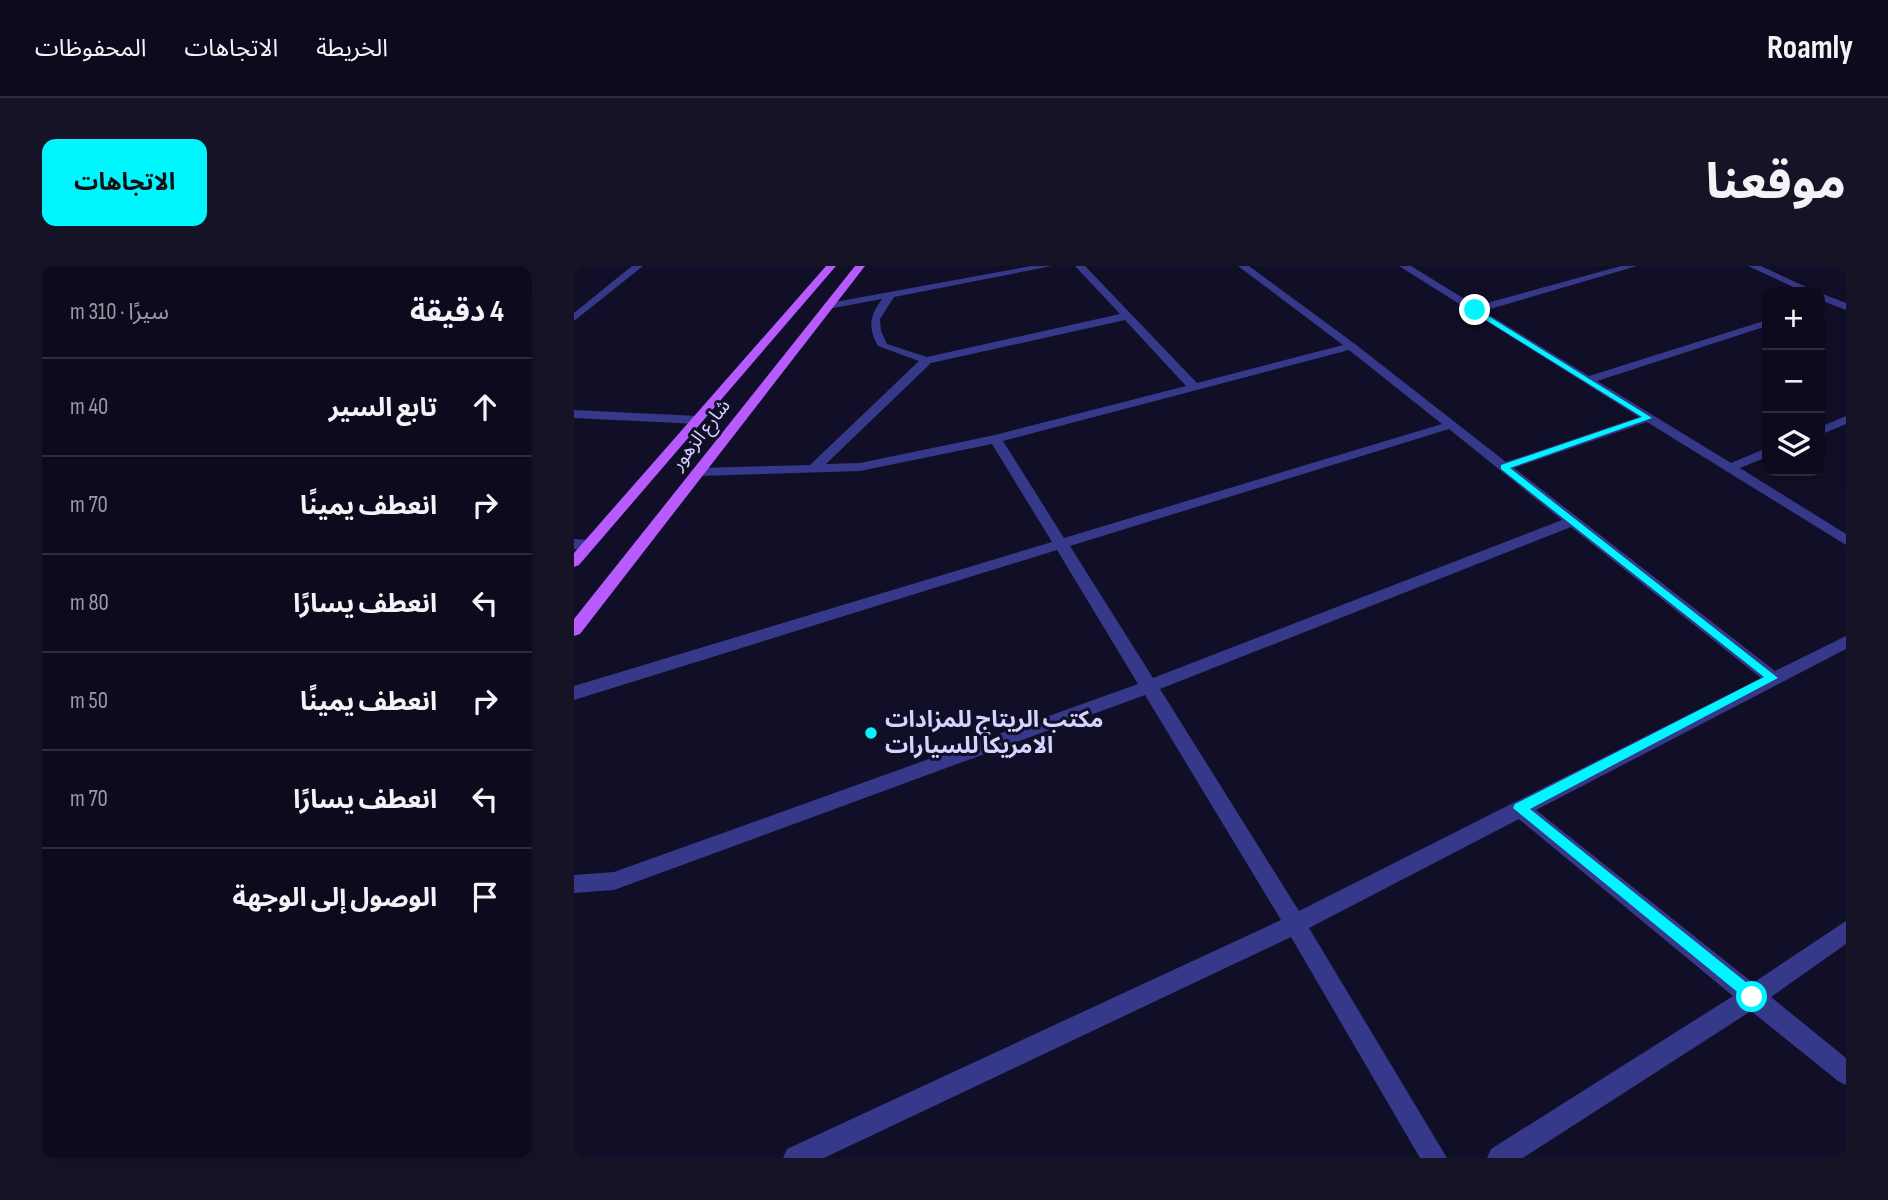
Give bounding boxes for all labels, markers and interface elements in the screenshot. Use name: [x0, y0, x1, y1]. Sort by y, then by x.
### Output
text: Roamly: [1767, 28, 1853, 68]
text: المحفوظات: [35, 34, 146, 63]
text: الاتجاهات: [184, 34, 278, 63]
text: الخريطة: [316, 34, 388, 63]
button: الاتجاهات: [42, 139, 207, 226]
text: موقعنا: [1706, 154, 1846, 213]
map controls: [1762, 287, 1825, 476]
button: +: [1762, 287, 1825, 350]
text: 4 دقيقة: [410, 294, 504, 330]
route end: [1459, 294, 1490, 325]
text: سيرًا · 310 m: [70, 298, 169, 326]
button: −: [1762, 350, 1825, 413]
icon: ahead: [466, 388, 504, 426]
text: 40 m: [70, 393, 108, 421]
text: تابع السير: [329, 393, 437, 424]
street label: شارع الزهور: [666, 395, 736, 476]
button: layers: [1762, 413, 1825, 476]
icon: right: [466, 486, 504, 524]
text: 70 m: [70, 491, 108, 519]
text: انعطف يمينًا: [300, 491, 437, 522]
icon: left: [466, 584, 504, 622]
text: 80 m: [70, 589, 109, 617]
text: انعطف يسارًا: [293, 589, 437, 620]
icon: right: [466, 682, 504, 720]
text: 50 m: [70, 687, 108, 715]
text: انعطف يمينًا: [300, 687, 437, 718]
place label: مكتب الريتاج للمزادات الامريكا للسيارات: [885, 706, 1103, 760]
marker: مكتب الريتاج للمزادات الامريكا للسيارات: [863, 725, 879, 741]
icon: left: [466, 780, 504, 818]
text: 70 m: [70, 785, 108, 813]
text: انعطف يسارًا: [293, 785, 437, 816]
icon: arrive: [466, 878, 504, 916]
text: الوصول إلى الوجهة: [233, 883, 437, 914]
route start: [1736, 981, 1767, 1012]

